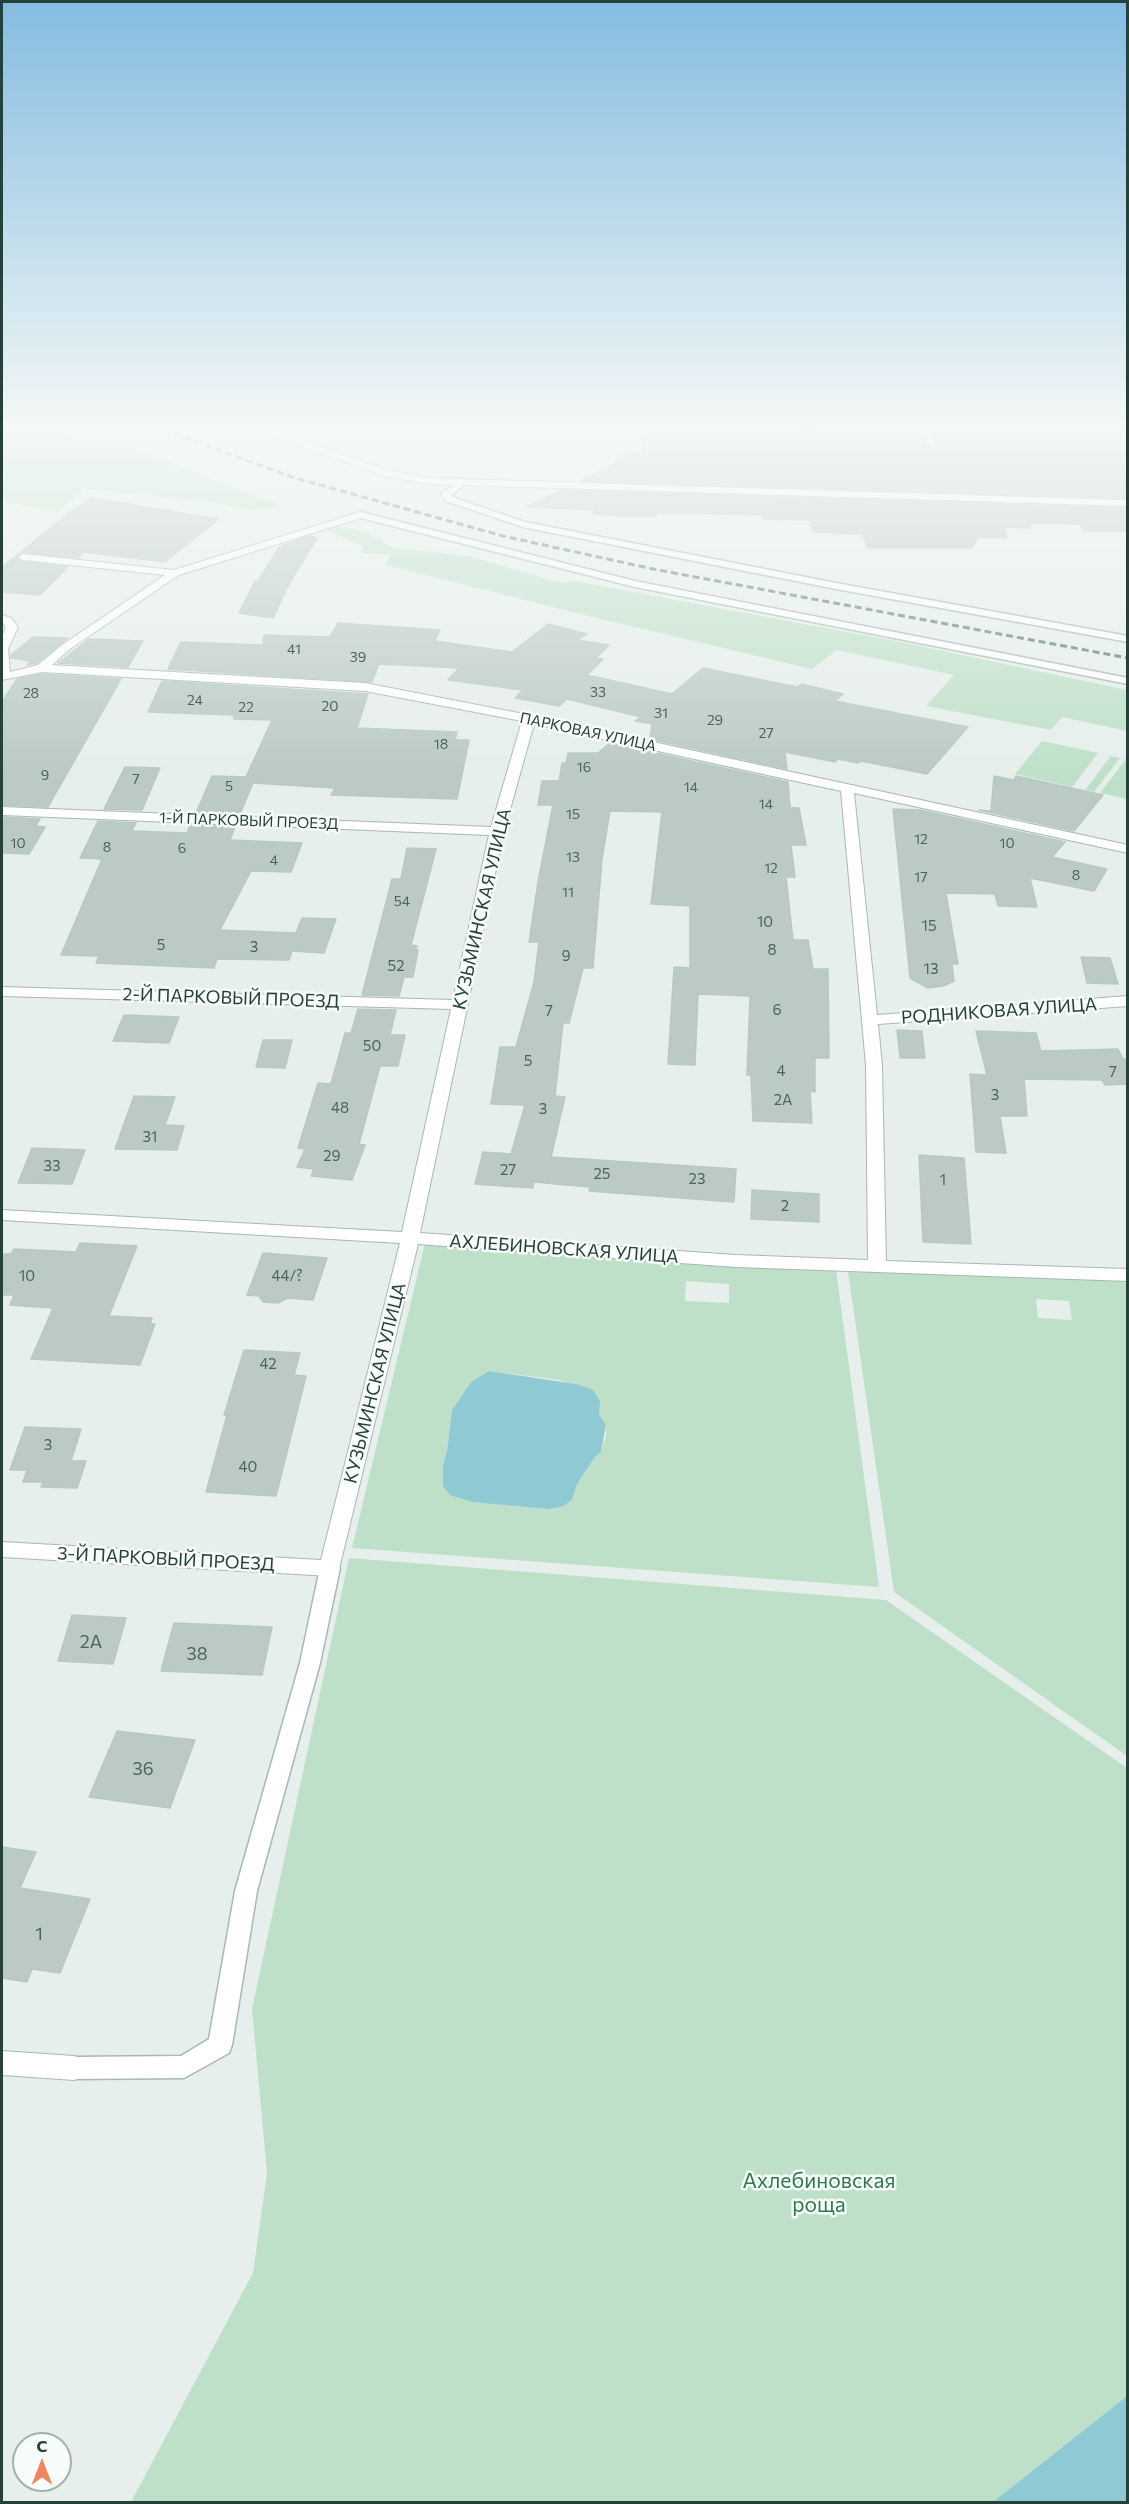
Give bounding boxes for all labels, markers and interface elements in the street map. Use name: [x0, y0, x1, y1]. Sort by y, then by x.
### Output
house number: 41: [287, 641, 301, 657]
house number: 39: [350, 649, 366, 665]
house number: 33: [590, 684, 606, 700]
house number: 28: [23, 685, 39, 701]
house number: 24: [187, 692, 203, 708]
house number: 20: [322, 698, 338, 714]
house number: 22: [238, 699, 254, 715]
house number: 31: [654, 705, 668, 721]
street label: ПАРКОВАЯ УЛИЦА: [518, 709, 658, 755]
house number: 29: [707, 712, 723, 728]
house number: 27: [758, 725, 774, 741]
house number: 18: [434, 736, 448, 752]
house number: 16: [577, 759, 591, 775]
house number: 9: [41, 767, 49, 783]
house number: 7: [132, 771, 140, 787]
house number: 5: [225, 778, 233, 794]
house number: 14: [684, 779, 698, 795]
house number: 14: [759, 796, 773, 812]
street label: КУЗЬМИНСКАЯ УЛИЦА: [448, 806, 516, 1012]
house number: 15: [566, 806, 580, 822]
street label: 1-Й ПАРКОВЫЙ ПРОЕЗД: [159, 809, 339, 833]
house number: 12: [914, 831, 928, 847]
house number: 10: [10, 835, 26, 851]
house number: 10: [999, 835, 1015, 851]
house number: 8: [103, 839, 111, 855]
house number: 6: [178, 840, 186, 856]
house number: 13: [566, 849, 580, 865]
house number: 4: [270, 852, 278, 868]
house number: 12: [764, 860, 778, 876]
house number: 8: [1072, 867, 1080, 883]
house number: 17: [914, 869, 928, 885]
house number: 11: [562, 884, 574, 900]
house number: 54: [394, 893, 410, 909]
house number: 10: [757, 913, 773, 931]
house number: 15: [921, 917, 937, 935]
house number: 5: [157, 936, 165, 954]
house number: 3: [250, 938, 258, 956]
house number: 8: [767, 941, 777, 959]
house number: 9: [561, 947, 571, 965]
house number: 52: [388, 957, 404, 975]
house number: 13: [924, 960, 938, 978]
street label: 2-Й ПАРКОВЫЙ ПРОЕЗД: [122, 983, 340, 1013]
street label: РОДНИКОВАЯ УЛИЦА: [900, 993, 1098, 1029]
house number: 6: [772, 1001, 782, 1019]
house number: 7: [545, 1002, 553, 1020]
house number: 50: [363, 1037, 381, 1055]
house number: 5: [524, 1052, 532, 1070]
house number: 4: [777, 1062, 785, 1080]
house number: 7: [1109, 1063, 1117, 1081]
house number: 3: [991, 1086, 999, 1104]
house number: 2А: [774, 1091, 792, 1109]
house number: 48: [331, 1099, 349, 1117]
house number: 3: [539, 1100, 547, 1118]
house number: 31: [143, 1128, 157, 1146]
house number: 29: [323, 1147, 341, 1165]
house number: 33: [43, 1157, 61, 1175]
house number: 27: [500, 1161, 516, 1179]
house number: 25: [594, 1165, 610, 1183]
house number: 23: [689, 1170, 705, 1188]
house number: 1: [940, 1171, 946, 1189]
house number: 2: [781, 1197, 789, 1215]
street label: АХЛЕБИНОВСКАЯ УЛИЦА: [449, 1230, 679, 1268]
house number: 10: [19, 1267, 35, 1285]
house number: 44/?: [271, 1267, 303, 1285]
street label: КУЗЬМИНСКАЯ УЛИЦА: [340, 1280, 410, 1486]
house number: 42: [259, 1355, 277, 1373]
house number: 3: [44, 1436, 52, 1454]
house number: 40: [239, 1458, 257, 1476]
street label: 3-Й ПАРКОВЫЙ ПРОЕЗД: [57, 1543, 275, 1575]
house number: 2А: [80, 1631, 102, 1653]
house number: 38: [186, 1643, 208, 1665]
house number: 36: [132, 1758, 154, 1780]
house number: 1: [35, 1923, 43, 1945]
park label: Ахлебиновская роща: [743, 2168, 895, 2218]
north arrow: [12, 2432, 72, 2492]
text: С: [37, 2436, 47, 2455]

